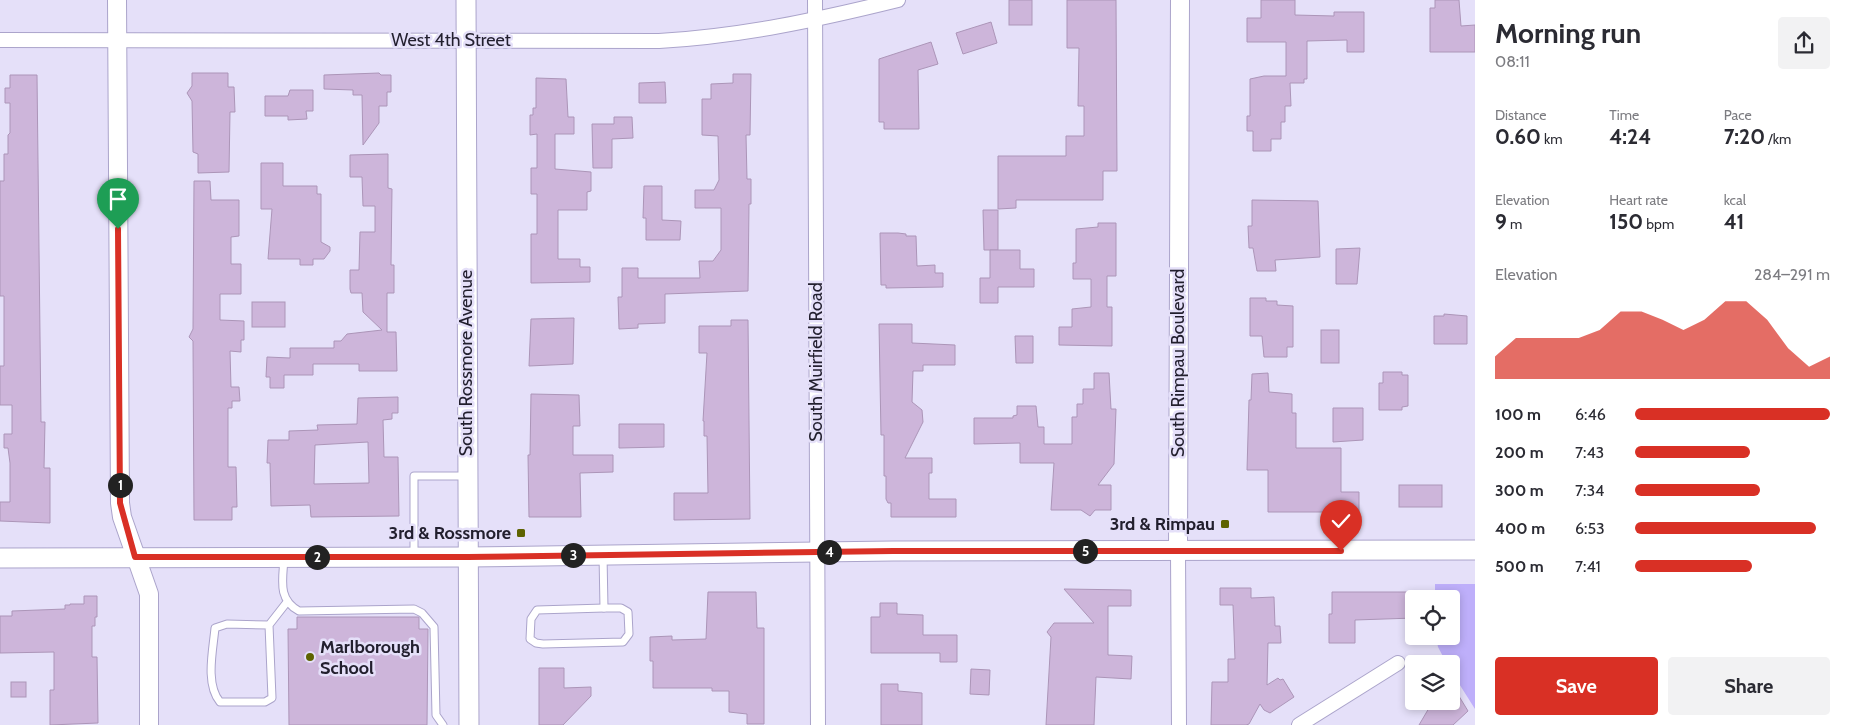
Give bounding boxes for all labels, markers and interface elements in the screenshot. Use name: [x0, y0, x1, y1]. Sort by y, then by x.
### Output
text: Morning run: [1495, 16, 1641, 50]
button: share: [1778, 17, 1830, 69]
street label: West 4th Street: [391, 29, 511, 51]
text: 08:11: [1495, 52, 1530, 71]
text: Distance: [1495, 106, 1547, 124]
text: Time: [1609, 106, 1639, 124]
text: Pace: [1724, 106, 1752, 124]
text: 0.60: [1495, 124, 1541, 149]
text: 4:24: [1609, 124, 1651, 149]
text: 7:20: [1724, 124, 1765, 149]
text: km: [1541, 130, 1563, 148]
text: /km: [1765, 130, 1791, 148]
pin: [97, 178, 139, 229]
icon: arrive: [104, 185, 132, 213]
text: Elevation: [1495, 191, 1550, 209]
text: Heart rate: [1609, 191, 1668, 209]
text: kcal: [1724, 191, 1746, 209]
text: 9: [1495, 209, 1507, 234]
text: 150: [1609, 209, 1643, 234]
text: 41: [1724, 209, 1744, 234]
text: m: [1507, 215, 1522, 233]
text: bpm: [1643, 215, 1674, 233]
text: Elevation: [1495, 265, 1558, 284]
text: 284–291 m: [1754, 265, 1830, 284]
street label: South Rimpau Boulevard: [1167, 269, 1189, 457]
street label: South Rossmore Avenue: [455, 270, 477, 456]
street label: South Muirfield Road: [805, 282, 827, 442]
text: 100 m: [1495, 405, 1541, 424]
text: 6:46: [1575, 405, 1606, 424]
text: 200 m: [1495, 443, 1544, 462]
text: 7:43: [1575, 443, 1604, 462]
pin: 1: [108, 472, 132, 498]
text: 1: [118, 476, 123, 494]
text: 300 m: [1495, 481, 1544, 500]
text: 7:34: [1575, 481, 1604, 500]
pin: [1320, 500, 1362, 551]
icon: check: [1327, 507, 1355, 535]
place label: 3rd & Rimpau: [1110, 513, 1215, 535]
marker: 3rd & Rimpau: [1219, 518, 1231, 530]
text: 400 m: [1495, 519, 1545, 538]
text: 6:53: [1575, 519, 1605, 538]
place label: 3rd & Rossmore: [388, 522, 511, 544]
marker: 3rd & Rossmore: [515, 527, 527, 539]
pin: 5: [1072, 538, 1098, 564]
pin: 4: [816, 540, 842, 564]
pin: 3: [560, 542, 586, 568]
text: 5: [1082, 542, 1089, 560]
text: 4: [825, 543, 834, 561]
pin: 2: [304, 544, 330, 570]
text: 3: [570, 546, 577, 564]
text: 2: [314, 548, 321, 566]
text: 500 m: [1495, 557, 1544, 576]
text: 7:41: [1575, 557, 1601, 576]
map controls: [1405, 590, 1460, 710]
button: locate: [1405, 590, 1460, 645]
place label: Marlborough School: [320, 636, 420, 679]
marker: Marlborough School: [304, 651, 316, 663]
button: layers: [1405, 655, 1460, 710]
button: Save: [1495, 657, 1658, 715]
button: Share: [1668, 657, 1830, 715]

